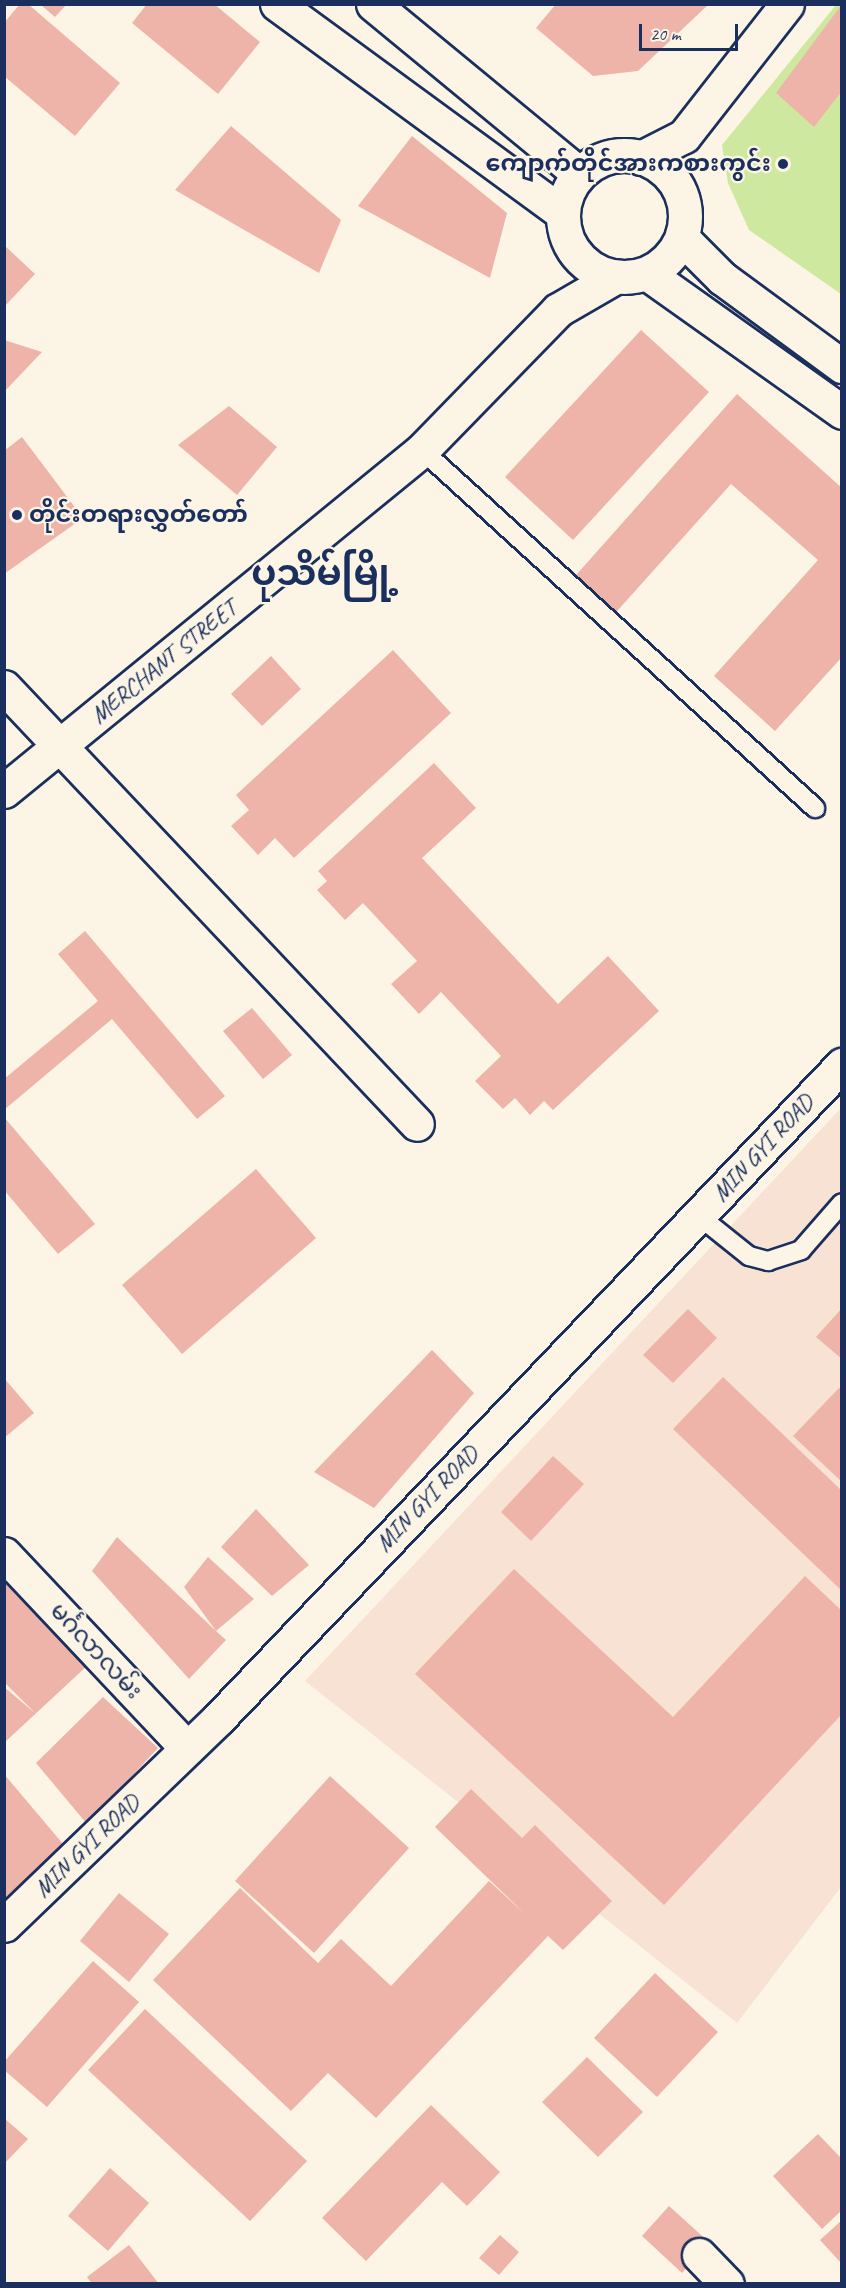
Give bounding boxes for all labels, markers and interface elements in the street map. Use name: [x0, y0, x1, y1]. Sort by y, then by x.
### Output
scale bar: [642, 12, 741, 50]
text: 20 m: [650, 23, 681, 45]
place label: ကျောက်တိုင်အားကစားကွင်း: [485, 150, 771, 178]
marker: ကျောက်တိုင်အားကစားကွင်း: [776, 157, 790, 171]
place label: တိုင်းတရားလွှတ်တော်: [29, 501, 248, 529]
marker: တိုင်းတရားလွှတ်တော်: [10, 508, 24, 522]
district label: ပုသိမ်မြို့: [251, 552, 399, 596]
street label: MERCHANT STREET: [85, 594, 243, 730]
street label: MIN GYI ROAD: [706, 1089, 820, 1207]
street label: MIN GYI ROAD: [370, 1440, 484, 1558]
street label: မင်္ဂလာလမ်း: [44, 1597, 148, 1705]
street label: MIN GYI ROAD: [28, 1789, 146, 1903]

